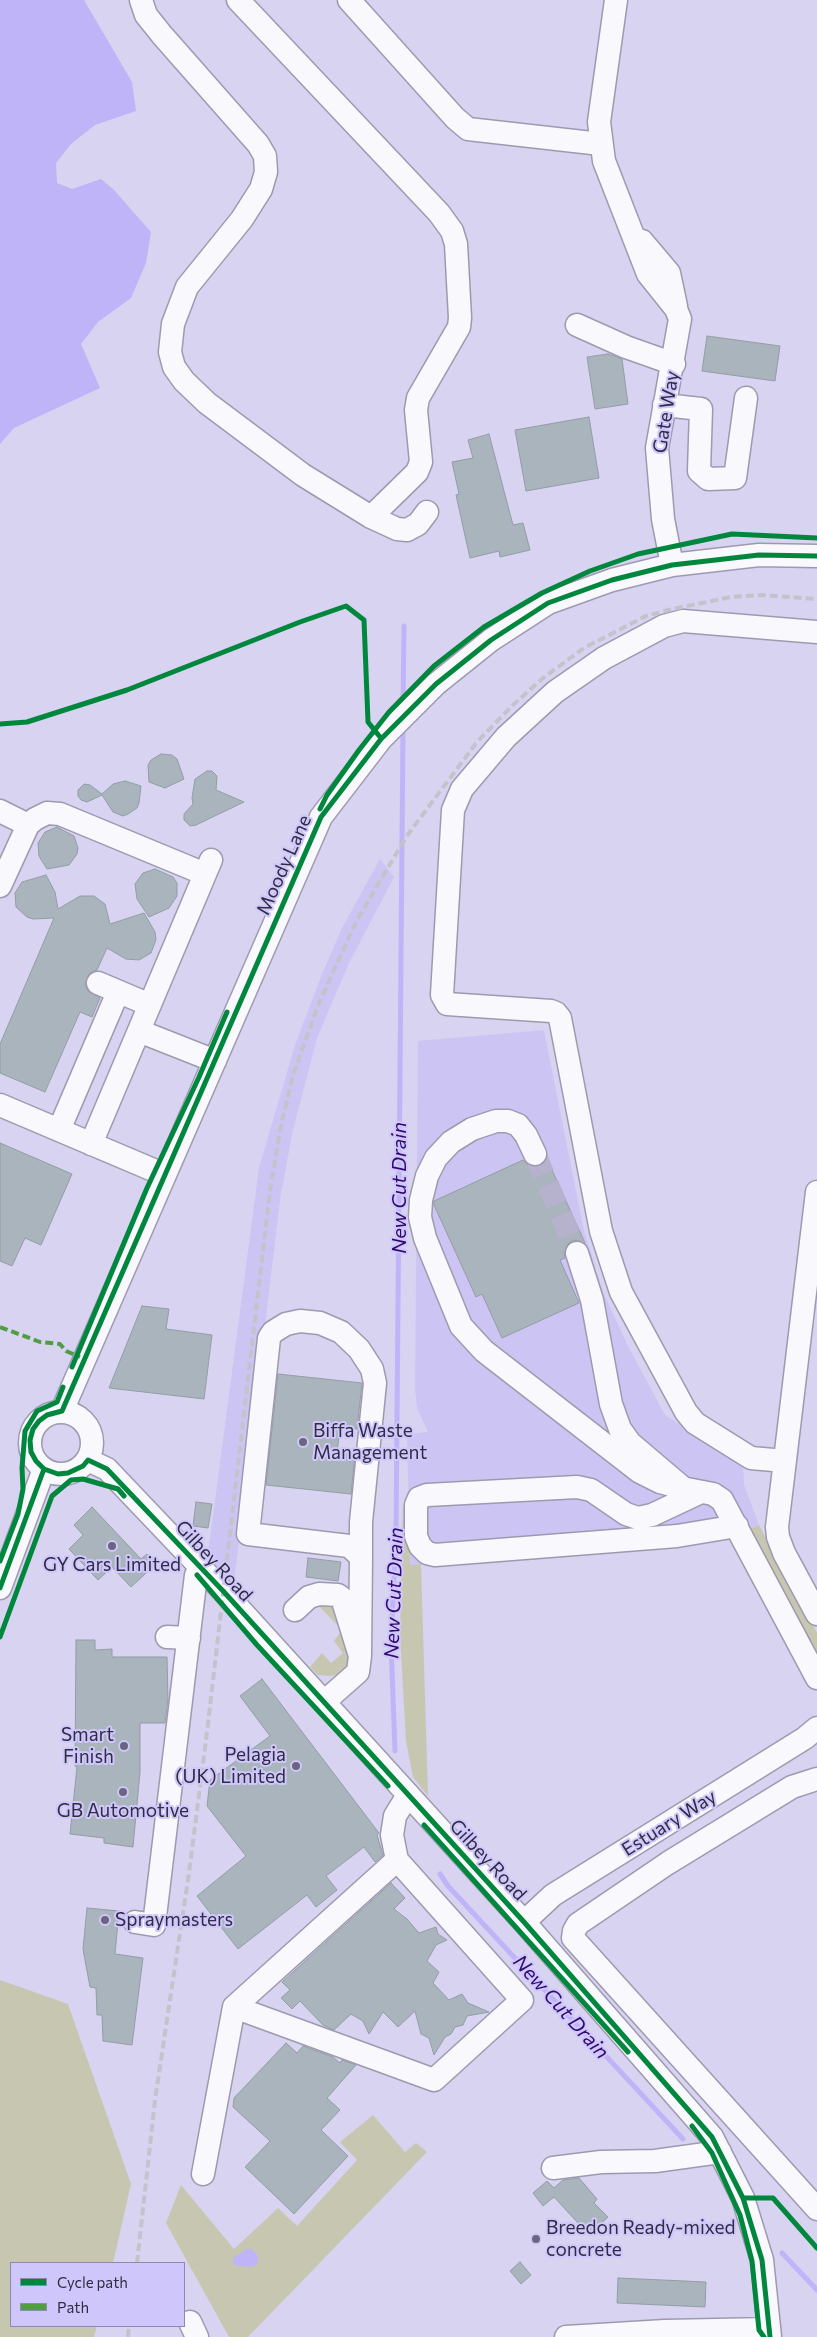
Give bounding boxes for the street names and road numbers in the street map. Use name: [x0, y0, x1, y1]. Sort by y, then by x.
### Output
street label: Gate Way: [648, 369, 684, 455]
street label: Moody Lane: [252, 811, 316, 919]
street label: Gilbey Road: [171, 1516, 257, 1606]
street label: Estuary Way: [618, 1785, 720, 1861]
street label: Gilbey Road: [445, 1815, 531, 1905]

